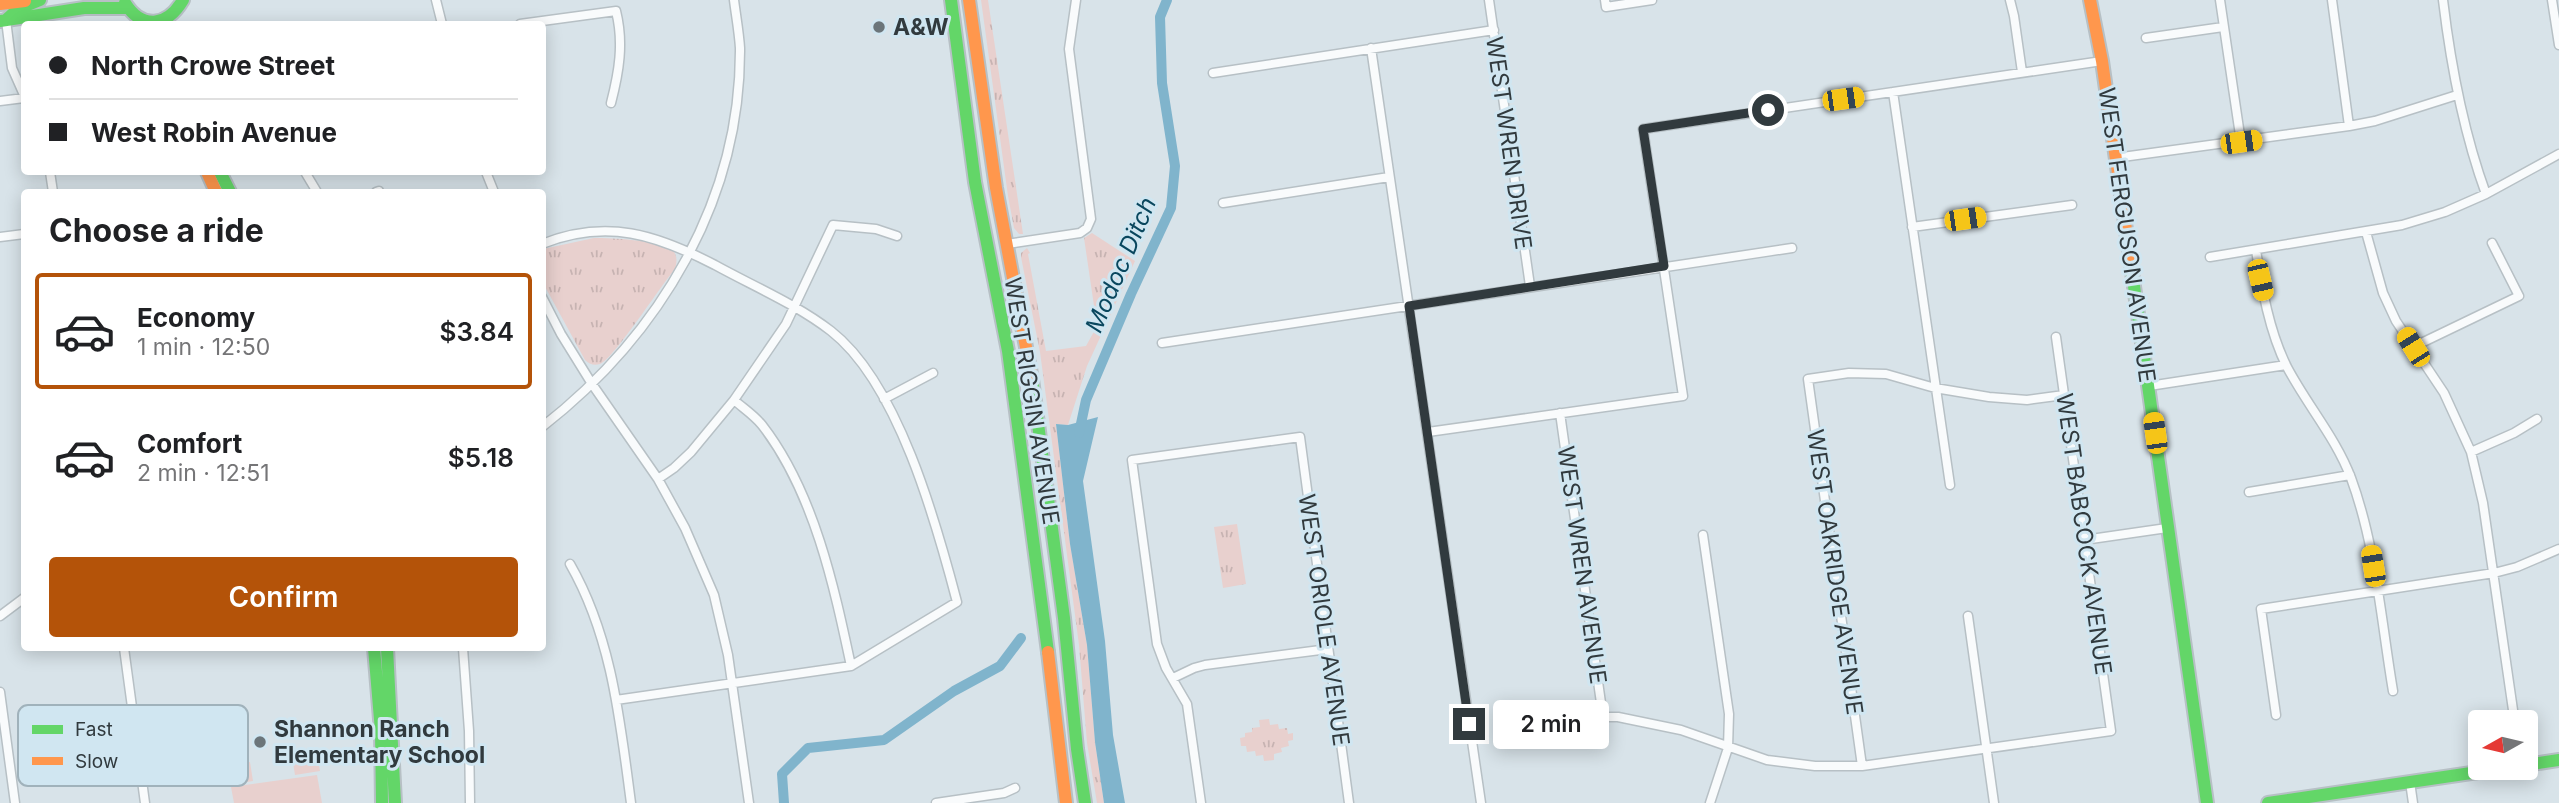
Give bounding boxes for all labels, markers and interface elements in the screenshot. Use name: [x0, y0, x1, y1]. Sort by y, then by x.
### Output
place label: A&W: [893, 13, 949, 41]
marker: A&W: [871, 19, 887, 35]
street label: WEST WREN DRIVE: [1480, 35, 1538, 251]
text: North Crowe Street: [91, 50, 335, 81]
car: [1821, 86, 1866, 112]
street label: WEST FERGUSON AVENUE: [2092, 86, 2162, 384]
route start: [1752, 94, 1784, 126]
text: West Robin Avenue: [91, 117, 337, 148]
car: [2219, 129, 2264, 155]
water label: Modoc Ditch: [1079, 193, 1162, 337]
car: [1943, 206, 1988, 232]
text: Choose a ride: [49, 211, 264, 250]
car: [2246, 257, 2275, 303]
street label: WEST RIGGIN AVENUE: [999, 275, 1065, 527]
icon: car: [53, 300, 116, 363]
text: Economy: [137, 302, 255, 333]
text: $3.84: [440, 316, 514, 347]
car: [2393, 324, 2434, 370]
text: 1 min · 12:50: [137, 333, 270, 361]
street label: WEST BABCOCK AVENUE: [2050, 391, 2118, 677]
car: [2142, 411, 2169, 455]
icon: car: [53, 426, 116, 489]
street label: WEST OAKRIDGE AVENUE: [1801, 427, 1869, 717]
text: Comfort: [137, 428, 242, 459]
text: $5.18: [448, 442, 514, 473]
street label: WEST WREN AVENUE: [1551, 444, 1613, 686]
text: 2 min · 12:51: [137, 459, 270, 487]
street label: WEST ORIOLE AVENUE: [1292, 492, 1356, 748]
car: [2360, 544, 2387, 588]
button: Confirm: [49, 557, 518, 637]
callout: 2 min: [1494, 700, 1609, 748]
legend: [18, 705, 248, 786]
route end: [1453, 708, 1485, 740]
text: 2 min: [1521, 710, 1581, 738]
north arrow: [2468, 710, 2538, 780]
map controls: [2468, 710, 2538, 780]
place label: Shannon Ranch Elementary School: [274, 715, 485, 769]
text: Fast: [75, 718, 113, 741]
marker: Shannon Ranch Elementary School: [252, 734, 268, 750]
text: Slow: [75, 750, 118, 773]

